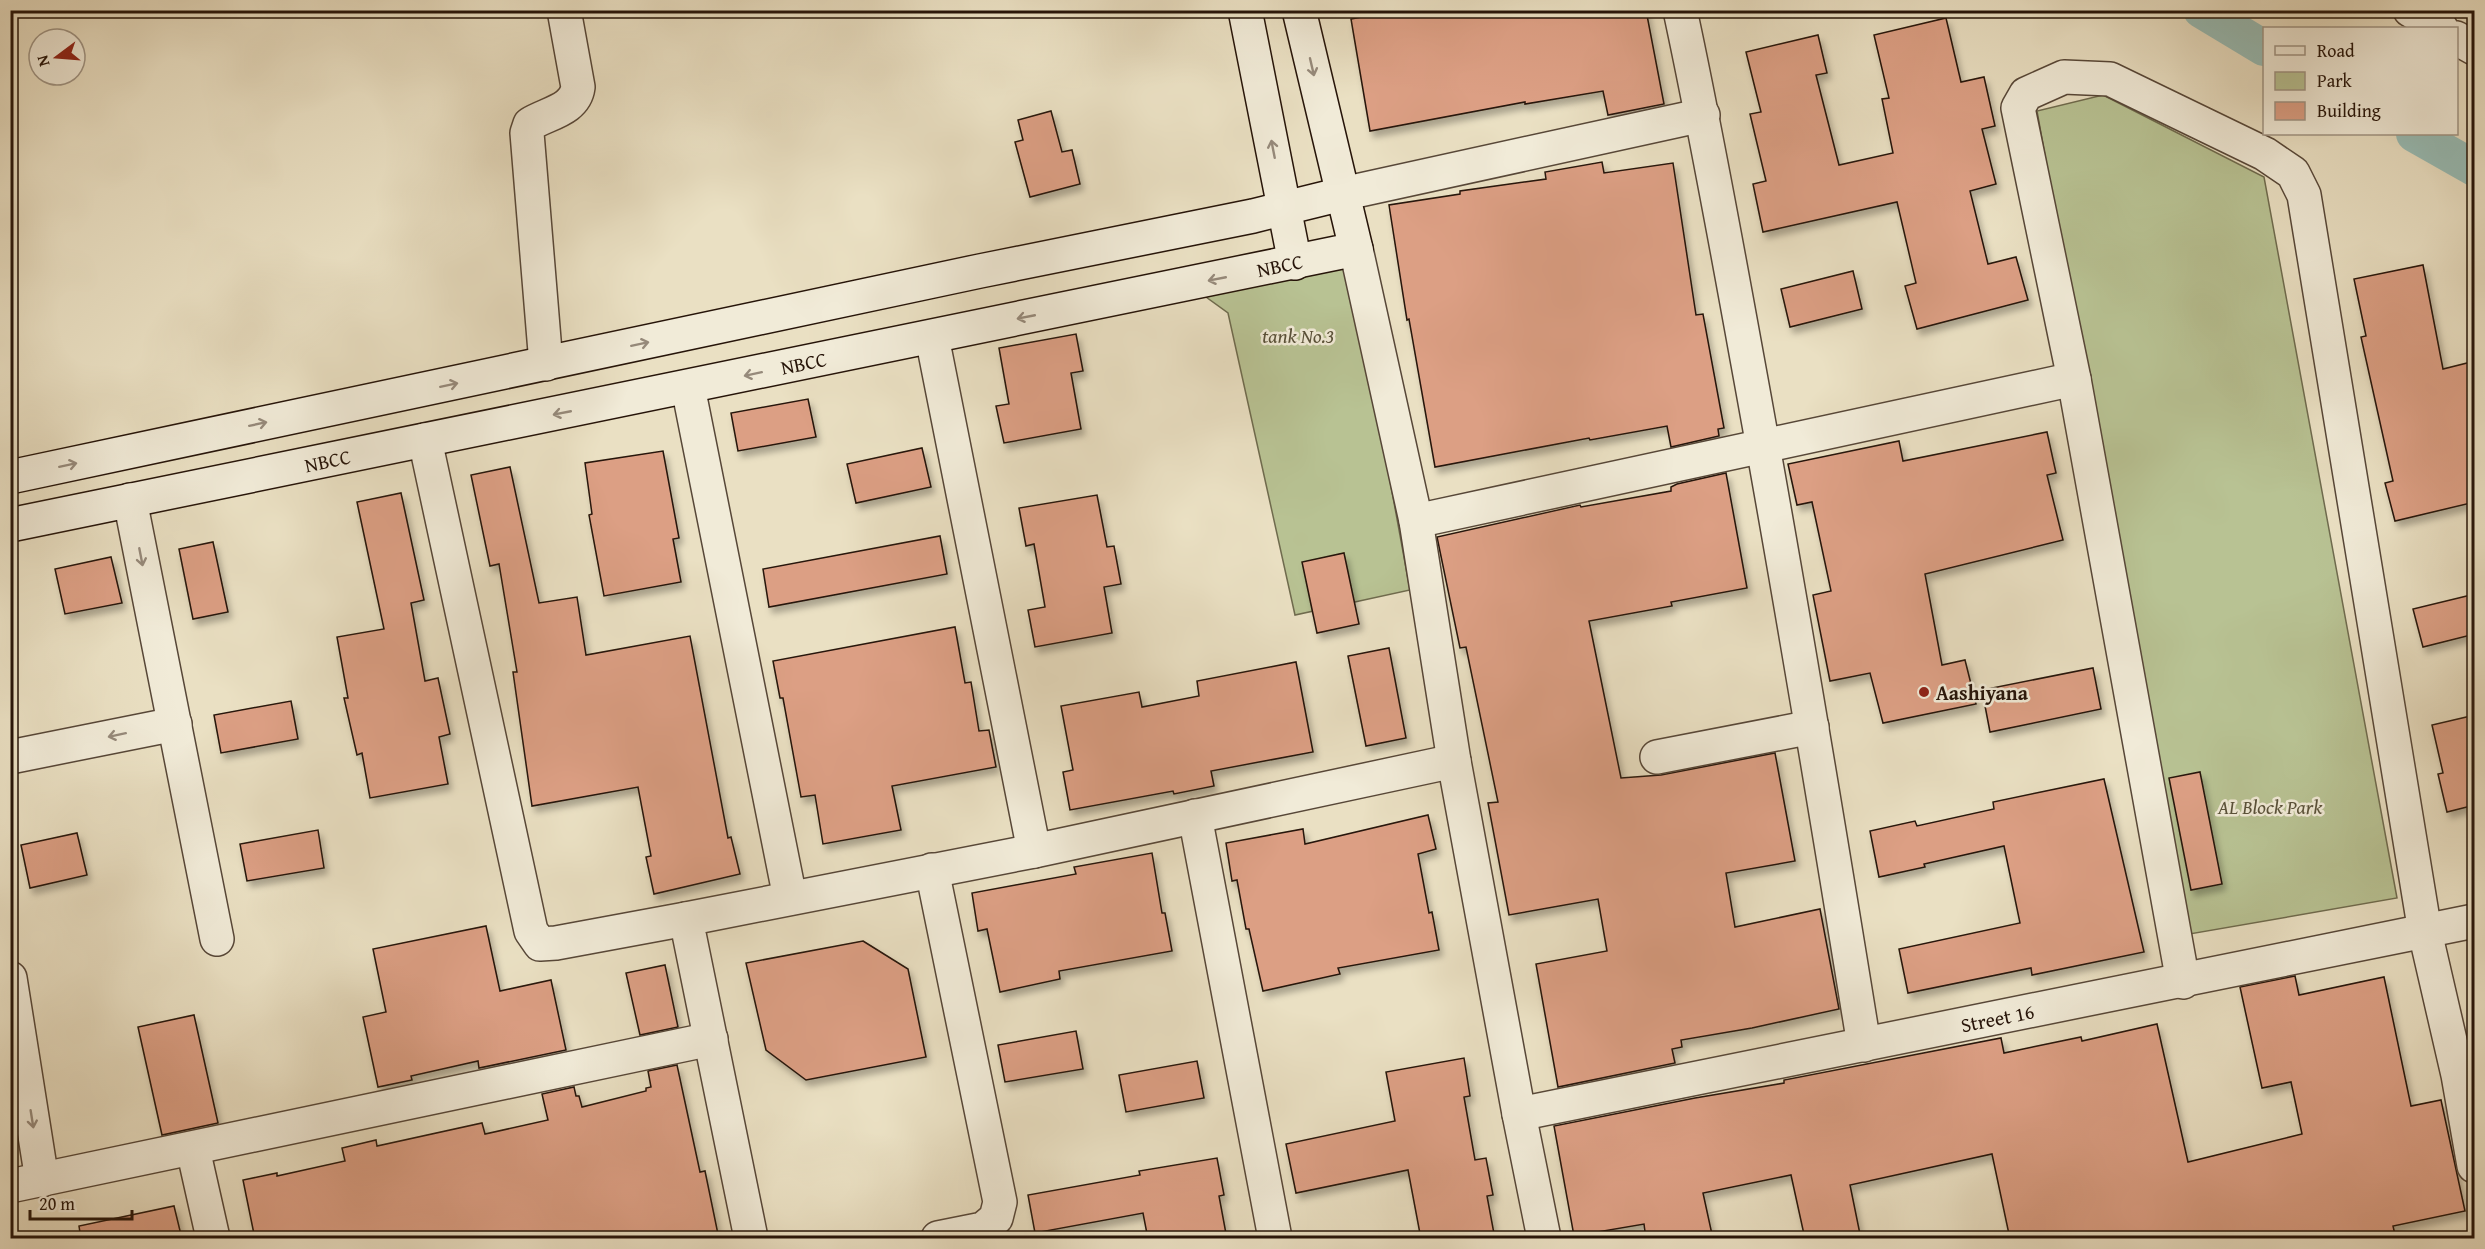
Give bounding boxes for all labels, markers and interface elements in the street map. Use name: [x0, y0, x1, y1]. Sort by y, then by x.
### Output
north arrow: [27, 27, 87, 87]
legend: [2263, 27, 2458, 135]
text: Road: [2317, 37, 2355, 64]
text: N: [29, 52, 56, 70]
one-way arrow: [1307, 58, 1319, 77]
text: Park: [2317, 67, 2353, 94]
text: Building: [2317, 97, 2381, 124]
one-way arrow: [1267, 140, 1278, 160]
street label: NBCC: [1254, 246, 1305, 284]
one-way arrow: [1208, 274, 1227, 285]
one-way arrow: [1017, 312, 1036, 324]
park label: tank No.3: [1262, 321, 1334, 350]
one-way arrow: [630, 338, 649, 349]
street label: NBCC: [778, 343, 829, 381]
one-way arrow: [743, 369, 763, 380]
one-way arrow: [440, 378, 459, 390]
one-way arrow: [552, 408, 572, 419]
one-way arrow: [249, 418, 268, 430]
street label: NBCC: [302, 441, 353, 479]
one-way arrow: [57, 459, 77, 470]
one-way arrow: [136, 547, 147, 567]
place label: Aashiyana: [1936, 678, 2029, 707]
marker: Aashiyana: [1917, 685, 1931, 699]
one-way arrow: [108, 729, 127, 741]
park label: AL Block Park: [2217, 792, 2323, 821]
street label: Street 16: [1958, 996, 2037, 1039]
one-way arrow: [27, 1108, 38, 1128]
scale bar: [30, 1183, 132, 1221]
text: 20 m: [39, 1190, 75, 1217]

